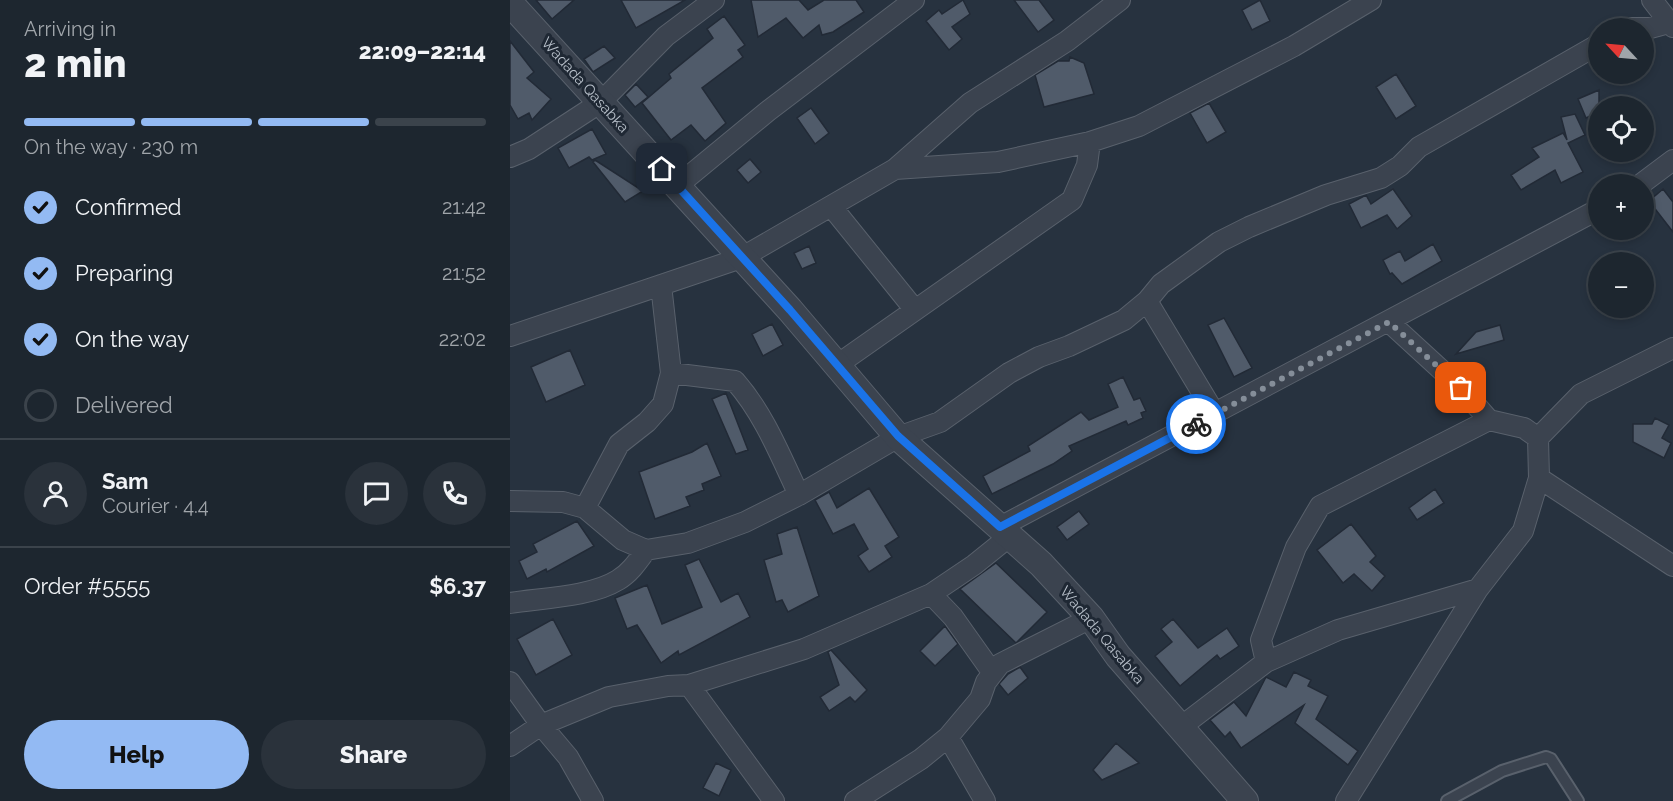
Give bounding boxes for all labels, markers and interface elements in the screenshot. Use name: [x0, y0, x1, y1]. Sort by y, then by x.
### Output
text: Arriving in: [24, 17, 116, 41]
north arrow: [1588, 18, 1654, 84]
map controls: [1588, 18, 1654, 318]
street label: Wadada Qasabka: [537, 34, 633, 136]
text: 22:09–22:14: [359, 38, 486, 64]
text: 2 min: [24, 40, 127, 86]
button: locate: [1588, 96, 1654, 162]
text: On the way · 230 m: [24, 135, 198, 159]
pin: [636, 143, 687, 194]
icon: home: [645, 152, 678, 185]
button: +: [1588, 174, 1654, 240]
icon: check: [24, 191, 57, 224]
text: Confirmed: [75, 194, 182, 220]
text: 21:42: [442, 195, 486, 219]
button: −: [1588, 252, 1654, 318]
icon: check: [24, 257, 57, 290]
text: Preparing: [75, 260, 173, 286]
text: 21:52: [442, 261, 486, 285]
icon: check: [24, 323, 57, 356]
text: On the way: [75, 326, 189, 352]
text: 22:02: [439, 327, 486, 351]
pin: [1435, 362, 1486, 413]
icon: bag: [1444, 371, 1477, 404]
text: Delivered: [75, 392, 173, 418]
courier: [1166, 394, 1226, 454]
icon: bike: [1180, 408, 1213, 441]
button: person: [24, 462, 87, 525]
button: chat: [345, 462, 408, 525]
button: phone: [423, 462, 486, 525]
text: Sam: [102, 468, 149, 494]
text: Courier · 4.4: [102, 494, 209, 518]
text: Order #5555: [24, 573, 150, 599]
text: $6.37: [429, 573, 486, 599]
street label: Wadada Qasabka: [1056, 582, 1148, 688]
button: Help: [24, 720, 249, 789]
button: Share: [261, 720, 486, 789]

